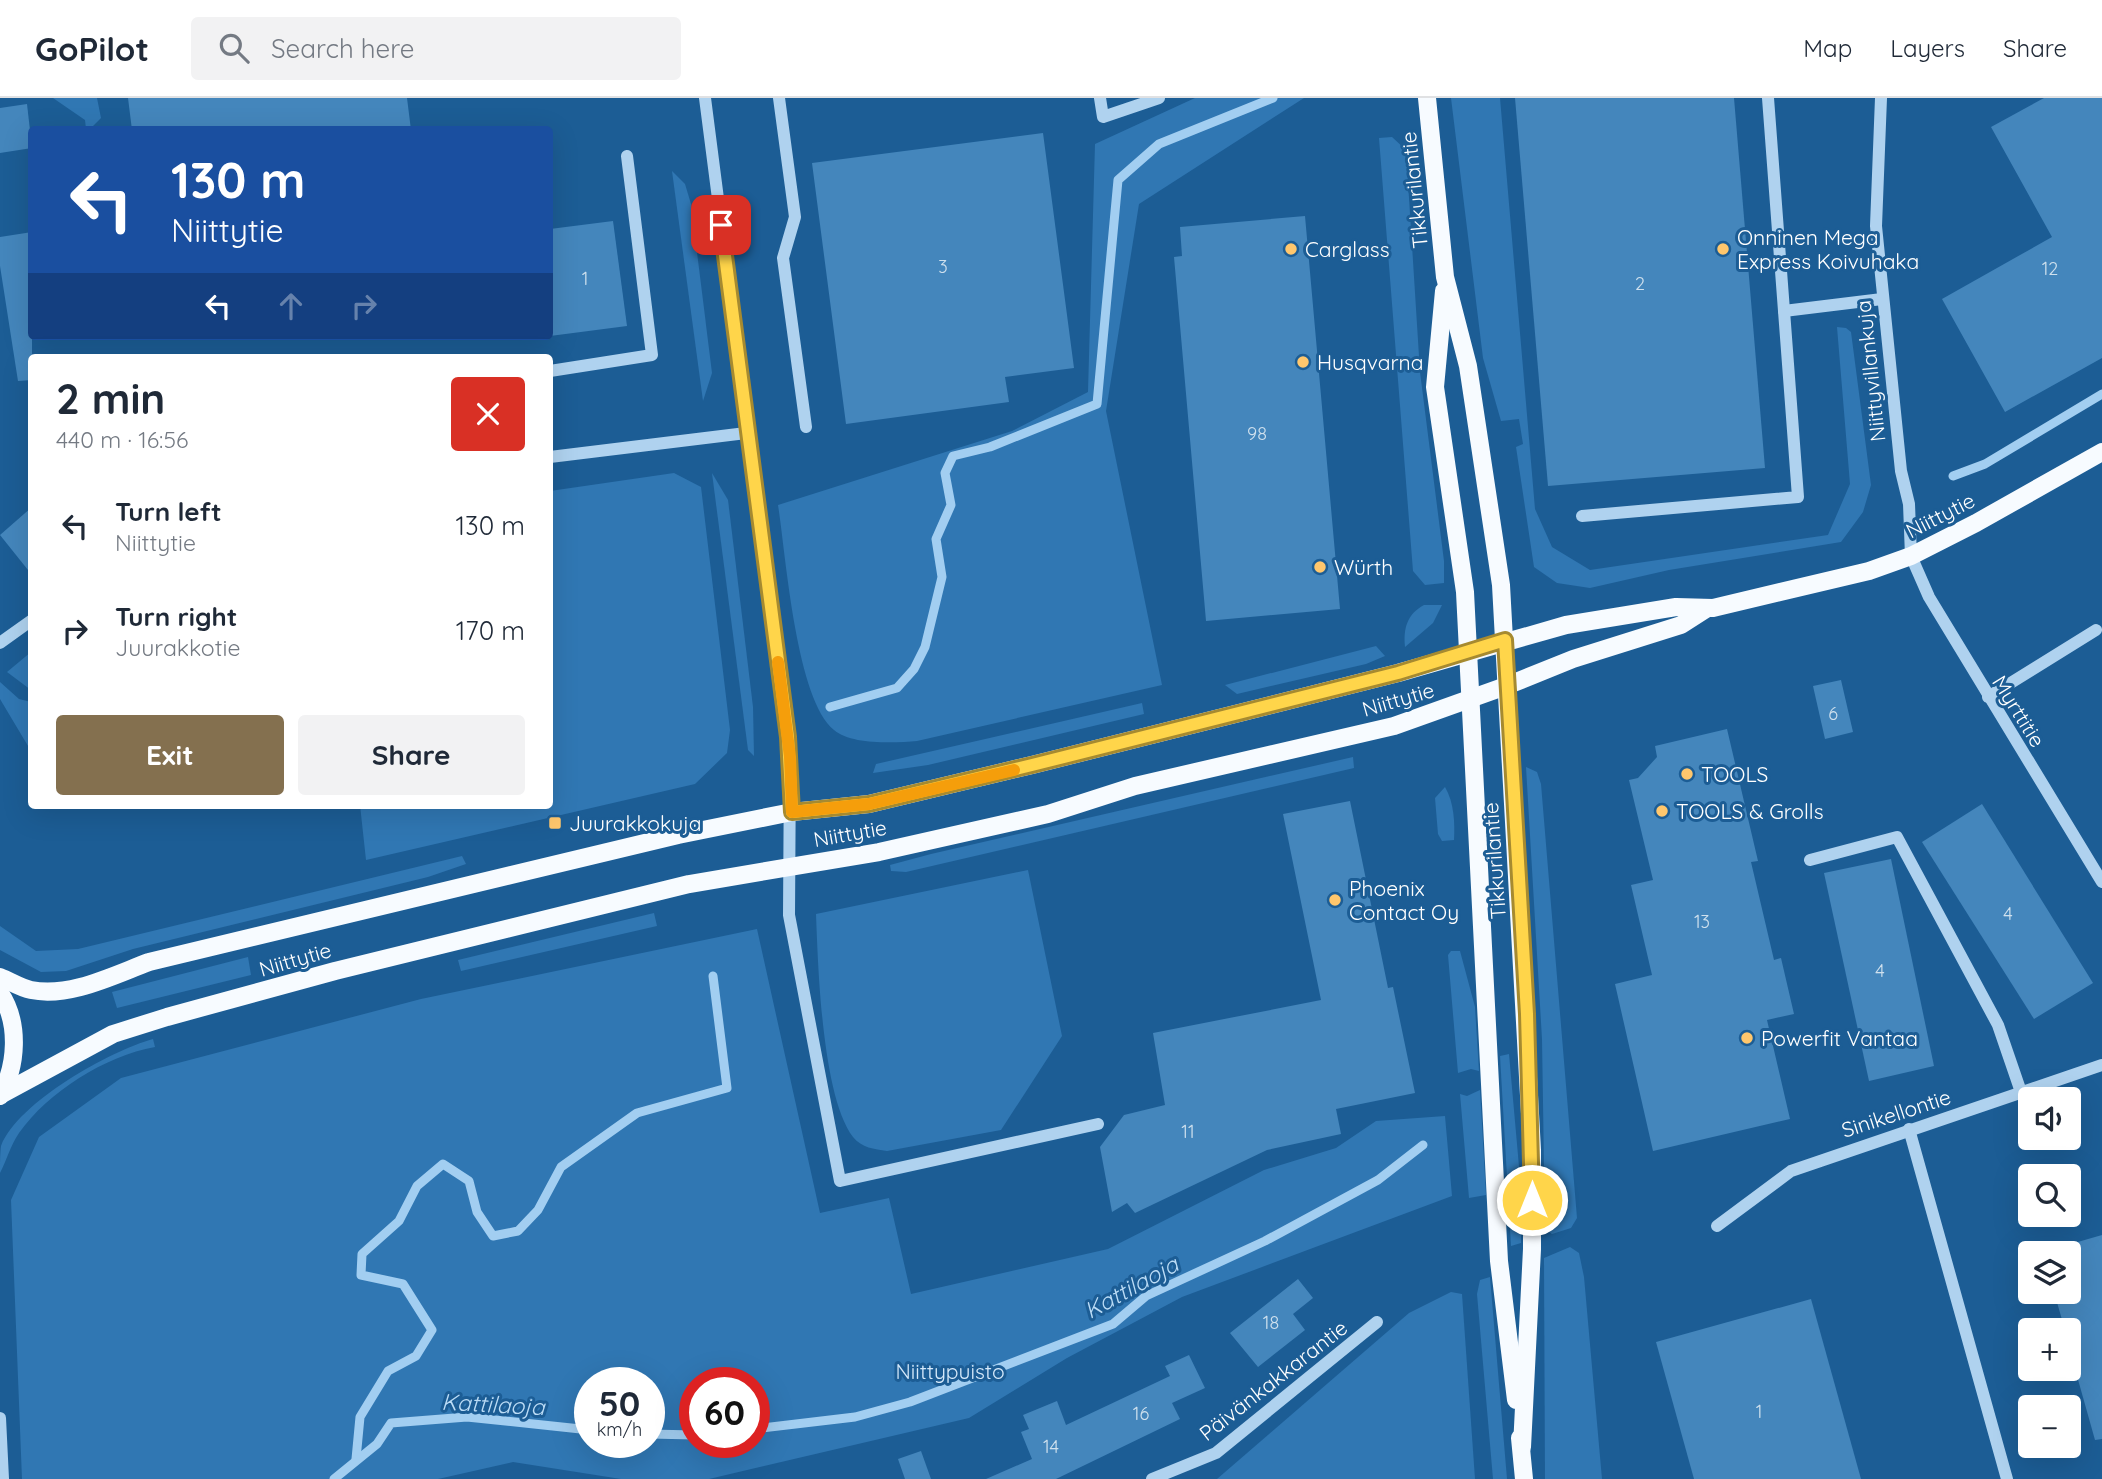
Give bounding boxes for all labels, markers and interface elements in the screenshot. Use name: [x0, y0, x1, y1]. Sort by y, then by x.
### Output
search box: [191, 17, 681, 80]
text: GoPilot: [35, 28, 149, 69]
icon: search: [215, 29, 253, 67]
text: Search here: [271, 32, 414, 65]
text: Map: [1803, 33, 1852, 63]
text: Layers: [1890, 33, 1965, 63]
text: Share: [2003, 33, 2067, 63]
street label: Tikkurilantie: [1395, 130, 1433, 250]
text: 130 m: [171, 149, 305, 210]
icon: left: [56, 154, 147, 245]
pin: [691, 195, 751, 255]
icon: arrive: [702, 206, 740, 244]
text: Niittytie: [171, 210, 284, 250]
place label: Onninen Mega Express Koivuhaka: [1737, 224, 1919, 274]
place label: Carglass: [1305, 236, 1390, 262]
marker: Carglass: [1283, 241, 1299, 257]
marker: Onninen Mega Express Koivuhaka: [1715, 241, 1731, 257]
house number: 3: [938, 255, 948, 278]
house number: 12: [2042, 257, 2058, 280]
house number: 1: [582, 267, 588, 290]
house number: 2: [1635, 272, 1645, 295]
icon: left: [199, 287, 237, 325]
icon: ahead: [272, 287, 310, 325]
icon: right: [345, 287, 383, 325]
street label: Niittyvillankuja: [1850, 299, 1890, 443]
place label: Husqvarna: [1317, 349, 1423, 375]
marker: Husqvarna: [1295, 354, 1311, 370]
text: 2 min: [56, 372, 165, 425]
button: close: [451, 377, 525, 451]
house number: 98: [1247, 422, 1267, 445]
text: 440 m · 16:56: [56, 425, 188, 454]
street label: Niittytie: [1901, 487, 1979, 543]
text: Turn left: [115, 495, 222, 528]
icon: left: [56, 507, 94, 545]
text: 130 m: [455, 509, 525, 542]
text: Niittytie: [115, 528, 196, 557]
place label: Würth: [1334, 554, 1393, 580]
marker: Würth: [1312, 559, 1328, 575]
text: Turn right: [115, 600, 237, 633]
icon: right: [56, 612, 94, 650]
text: 170 m: [456, 614, 525, 647]
text: Juurakkotie: [115, 633, 240, 662]
street label: Myrttitie: [1987, 670, 2051, 752]
street label: Niittytie: [1359, 676, 1437, 722]
house number: 6: [1828, 702, 1838, 725]
button: Exit: [56, 715, 284, 795]
button: Share: [298, 715, 525, 795]
place label: TOOLS: [1701, 761, 1768, 787]
marker: TOOLS: [1679, 766, 1695, 782]
place label: TOOLS & Grolls: [1676, 798, 1824, 824]
street label: Tikkurilantie: [1477, 802, 1511, 920]
marker: TOOLS & Grolls: [1654, 803, 1670, 819]
place label: Juurakkokuja: [569, 810, 702, 836]
street label: Niittytie: [811, 814, 889, 852]
marker: Juurakkokuja: [547, 815, 563, 831]
place label: Phoenix Contact Oy: [1349, 875, 1459, 925]
marker: Phoenix Contact Oy: [1327, 892, 1343, 908]
house number: 4: [2003, 902, 2013, 925]
house number: 13: [1694, 910, 1710, 933]
street label: Niittytie: [256, 936, 334, 982]
house number: 4: [1875, 959, 1885, 982]
place label: Powerfit Vantaa: [1761, 1025, 1918, 1051]
marker: Powerfit Vantaa: [1739, 1030, 1755, 1046]
street label: Sinikellontie: [1838, 1083, 1954, 1143]
map controls: [2018, 1087, 2081, 1458]
button: sound: [2018, 1087, 2081, 1150]
house number: 11: [1181, 1120, 1195, 1143]
position arrow: [1495, 1163, 1569, 1237]
button: search: [2018, 1164, 2081, 1227]
button: layers: [2018, 1241, 2081, 1304]
water label: Kattilaoja: [1079, 1249, 1184, 1325]
house number: 18: [1263, 1311, 1279, 1334]
street label: Päivänkakkarantie: [1194, 1314, 1352, 1446]
button: +: [2018, 1318, 2081, 1381]
park label: Niittypuisto: [895, 1358, 1005, 1384]
speed limit sign: 60: [679, 1367, 770, 1458]
text: 50: [599, 1381, 640, 1425]
water label: Kattilaoja: [441, 1387, 546, 1421]
button: −: [2018, 1395, 2081, 1458]
house number: 1: [1756, 1400, 1762, 1423]
house number: 16: [1133, 1402, 1149, 1425]
text: km/h: [597, 1418, 642, 1441]
house number: 14: [1043, 1435, 1059, 1458]

